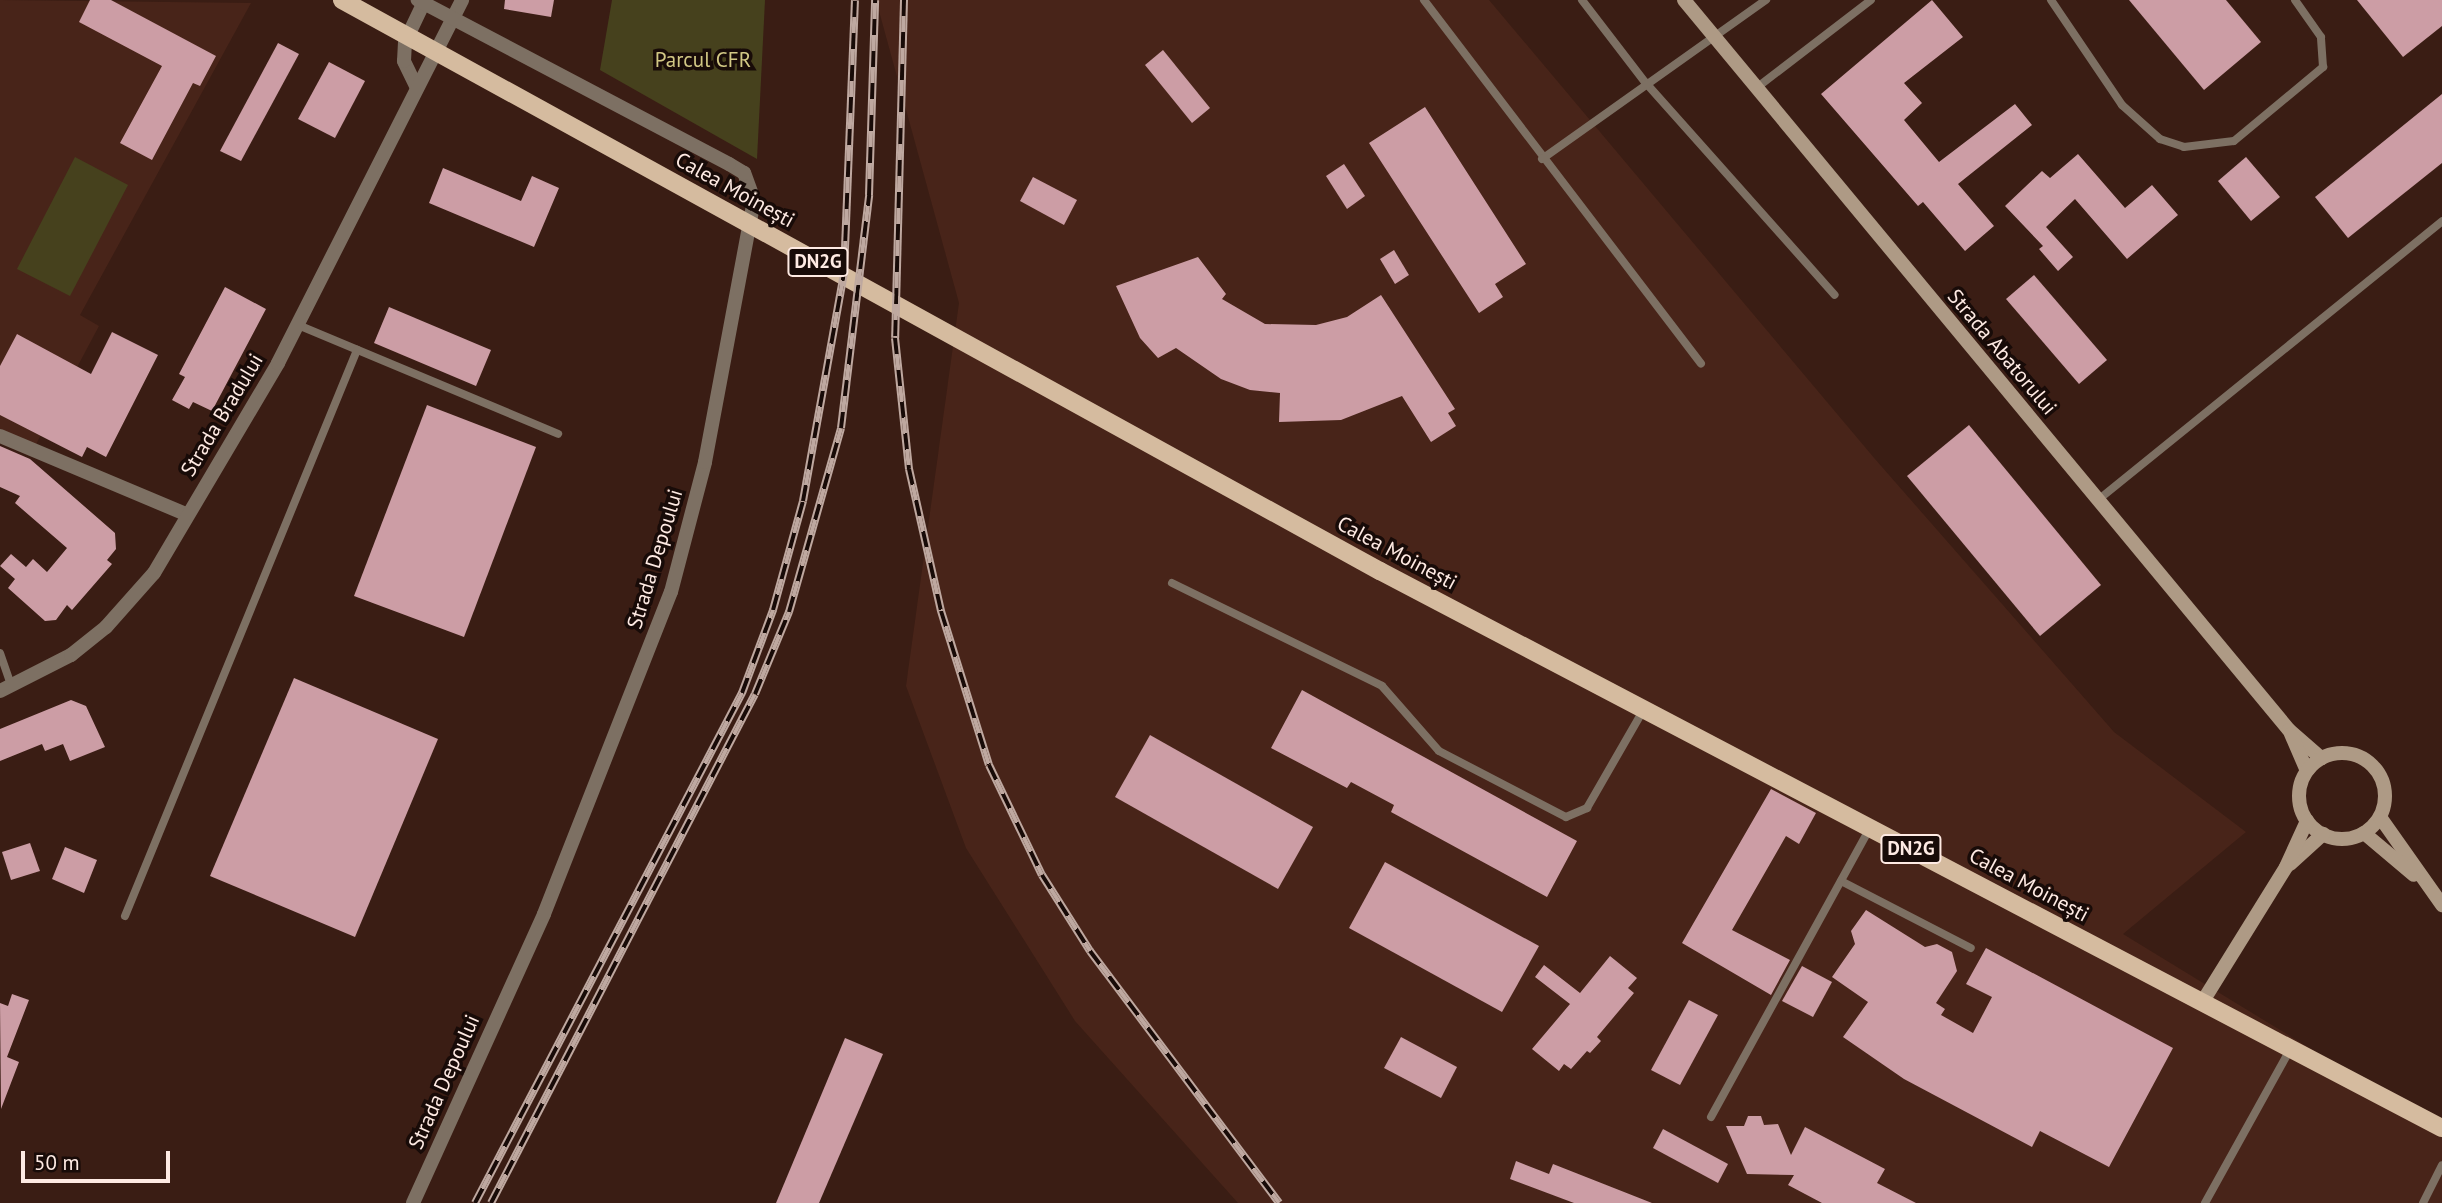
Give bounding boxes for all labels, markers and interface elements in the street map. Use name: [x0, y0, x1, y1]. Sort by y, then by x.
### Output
park label: Parcul CFR: [655, 47, 751, 73]
street label: Calea Moinești: [671, 147, 799, 233]
road number: DN2G: [786, 246, 850, 278]
street label: Strada Abatorului: [1942, 284, 2062, 420]
street label: Strada Bradului: [175, 349, 269, 481]
street label: Strada Depoului: [622, 486, 688, 632]
street label: Calea Moinești: [1333, 511, 1461, 595]
road number: DN2G: [1880, 834, 1942, 864]
street label: Calea Moinești: [1965, 843, 2093, 927]
street label: Strada Depoului: [403, 1011, 485, 1153]
scale bar: [24, 1136, 173, 1180]
text: 50 m: [34, 1149, 80, 1176]

